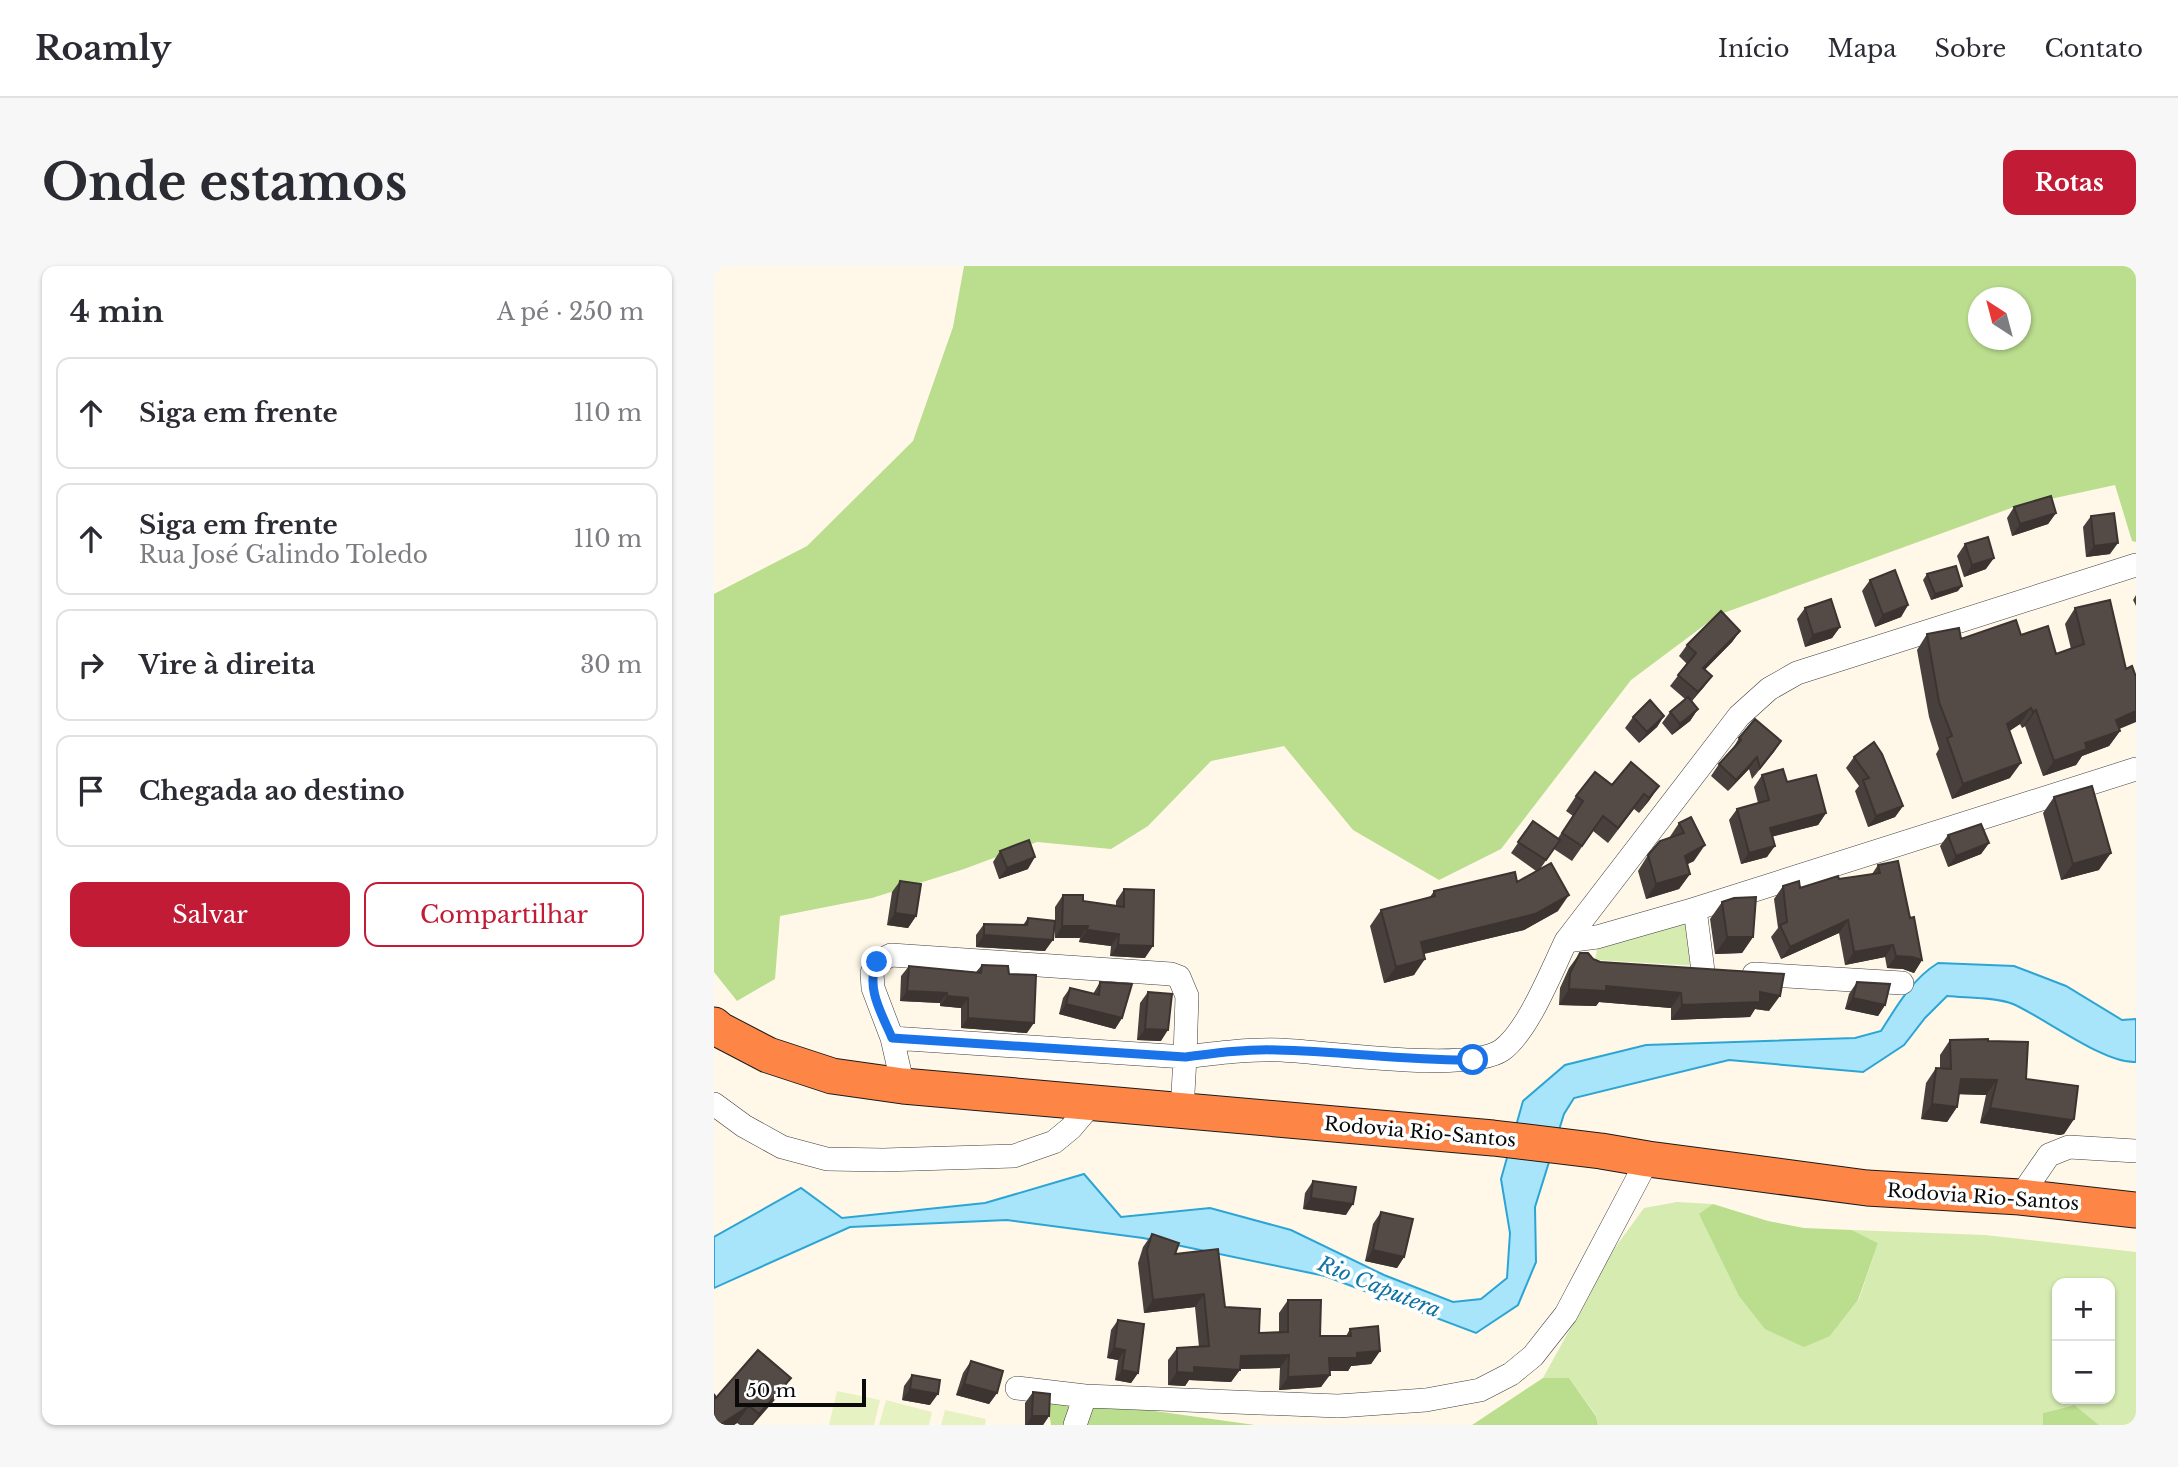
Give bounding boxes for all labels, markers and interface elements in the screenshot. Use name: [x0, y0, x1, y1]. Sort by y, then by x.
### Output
text: Roamly: [35, 28, 171, 69]
text: Início: [1718, 34, 1790, 63]
text: Mapa: [1828, 34, 1897, 63]
text: Sobre: [1935, 34, 2006, 63]
text: Contato: [2044, 34, 2143, 63]
button: Rotas: [2003, 150, 2136, 215]
text: Onde estamos: [42, 152, 407, 213]
north arrow: [1968, 287, 2031, 350]
text: 4 min: [70, 293, 164, 330]
text: A pé · 250 m: [497, 298, 644, 326]
icon: ahead: [72, 394, 110, 432]
text: Siga em frente: [139, 397, 338, 429]
text: 110 m: [574, 399, 642, 427]
text: Siga em frente: [139, 509, 338, 541]
icon: ahead: [72, 520, 110, 558]
text: 110 m: [574, 525, 642, 553]
text: Rua José Galindo Toledo: [139, 541, 428, 569]
icon: right: [72, 646, 110, 684]
text: Vire à direita: [139, 649, 315, 681]
text: 30 m: [580, 651, 642, 679]
icon: arrive: [72, 772, 110, 810]
text: Chegada ao destino: [139, 775, 405, 807]
button: Salvar: [70, 882, 350, 947]
button: Compartilhar: [364, 882, 644, 947]
route end: [861, 946, 892, 977]
route start: [1457, 1044, 1488, 1075]
street label: Rodovia Rio-Santos: [1323, 1112, 1517, 1152]
street label: Rodovia Rio-Santos: [1886, 1179, 2080, 1215]
water label: Rio Caputera: [1313, 1250, 1444, 1323]
map controls: [2052, 1278, 2115, 1404]
button: +: [2052, 1278, 2115, 1341]
button: −: [2052, 1341, 2115, 1404]
scale bar: [735, 1376, 866, 1408]
text: 50 m: [746, 1379, 796, 1402]

